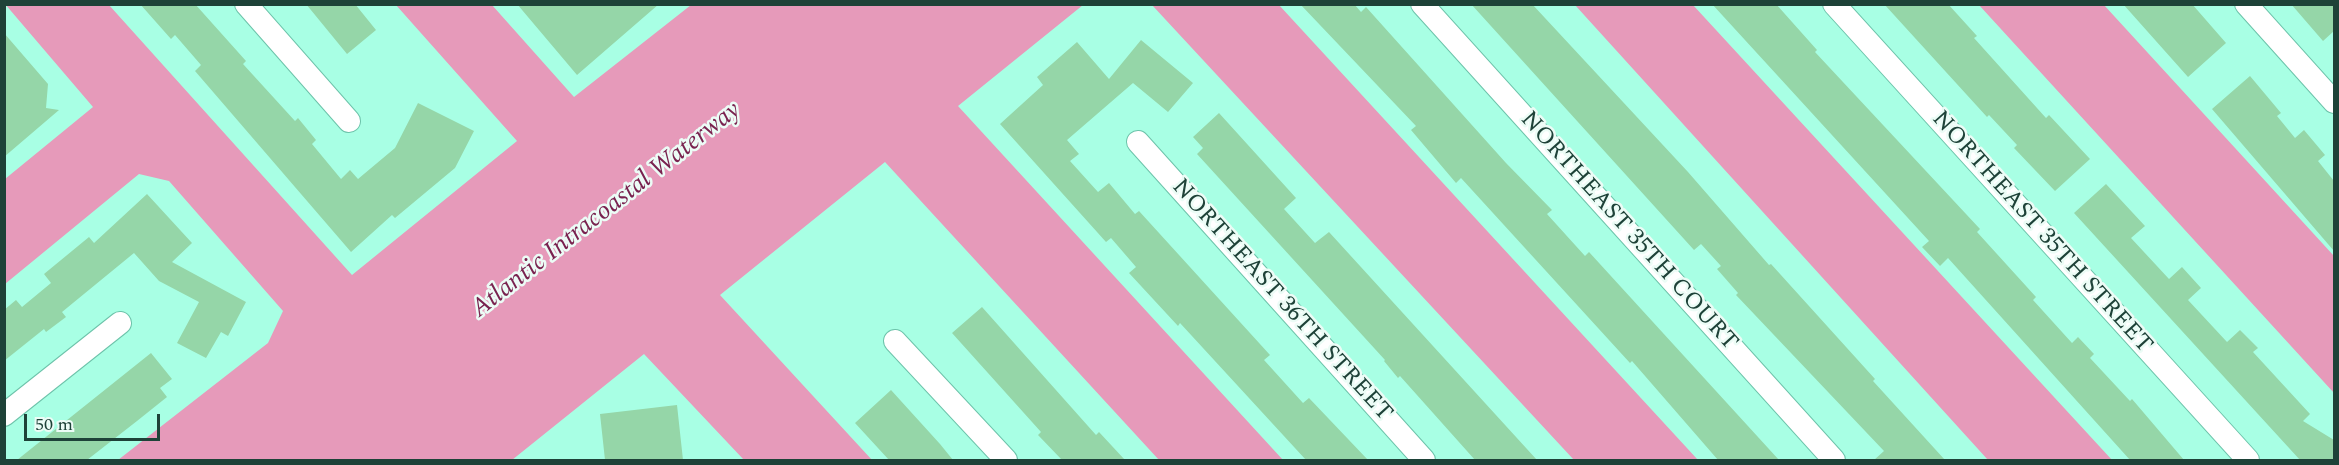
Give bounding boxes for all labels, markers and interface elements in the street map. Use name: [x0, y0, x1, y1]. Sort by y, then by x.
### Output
water label: Atlantic Intracoastal Waterway: [466, 96, 748, 326]
street label: NORTHEAST 35TH STREET: [1925, 106, 2157, 360]
street label: NORTHEAST 35TH COURT: [1513, 107, 1743, 357]
street label: NORTHEAST 36TH STREET: [1165, 174, 1397, 428]
scale bar: [27, 402, 164, 440]
text: 50 m: [35, 411, 73, 438]

